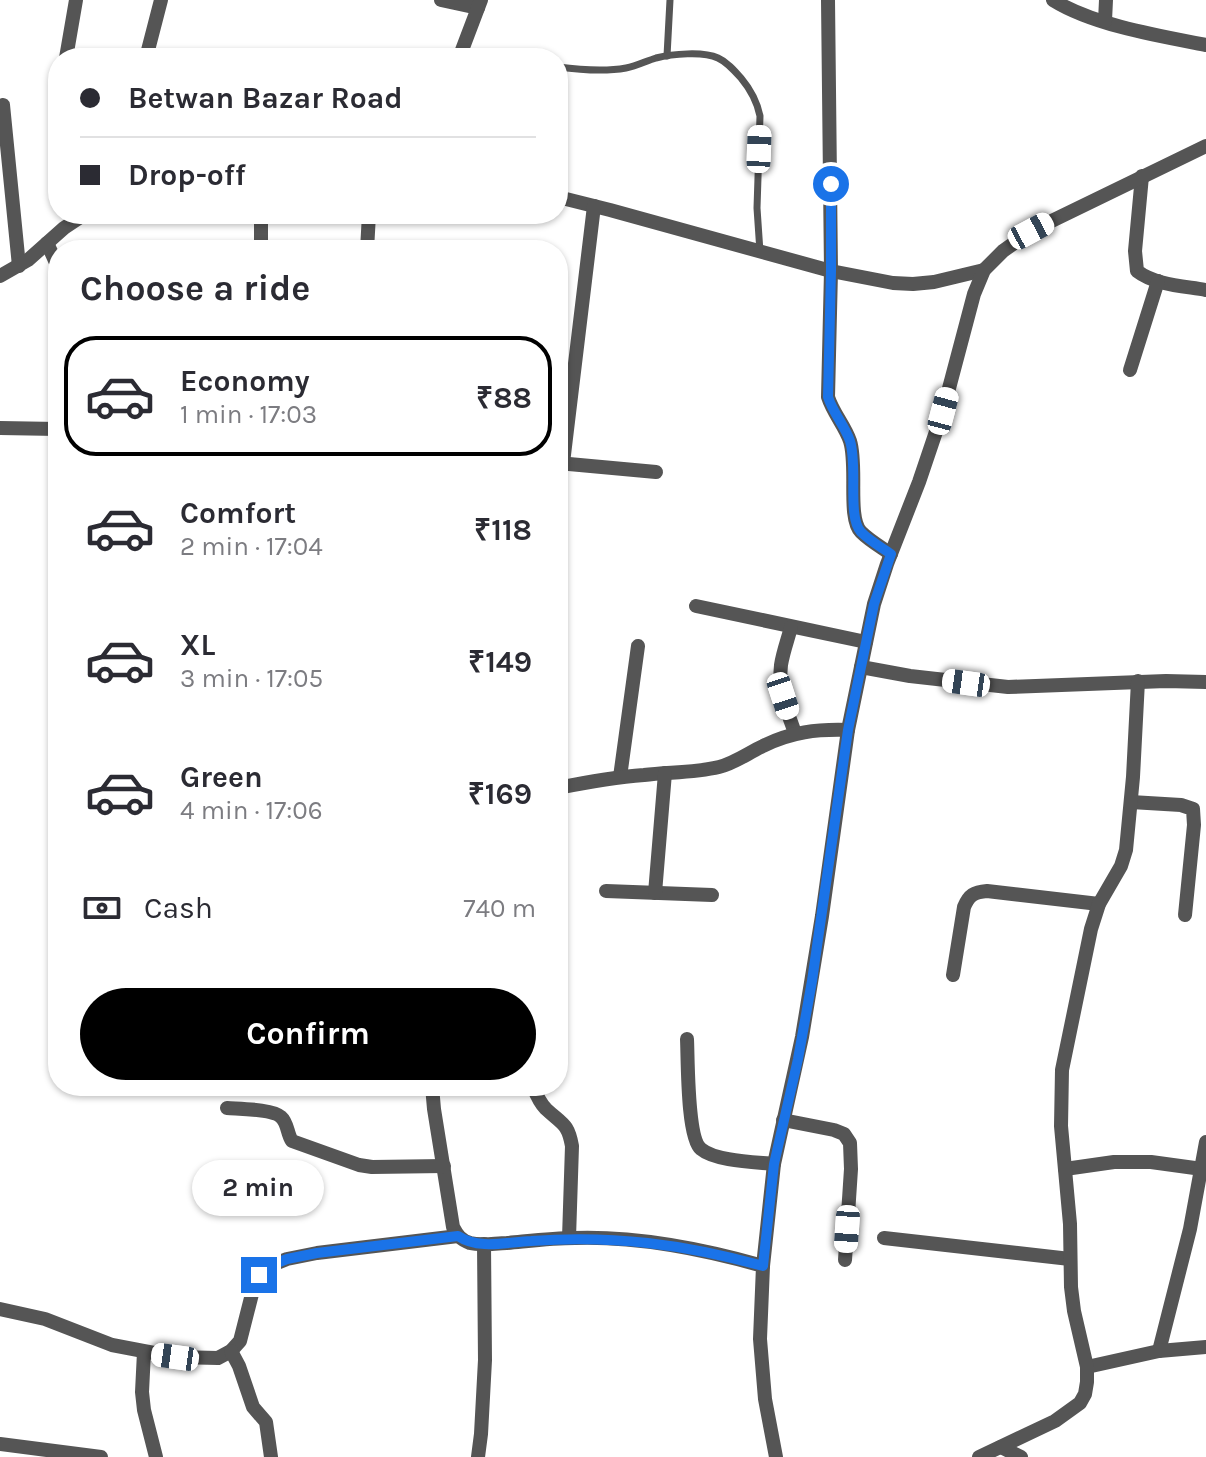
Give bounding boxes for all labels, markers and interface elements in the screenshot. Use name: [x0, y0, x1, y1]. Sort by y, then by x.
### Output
text: Betwan Bazar Road: [128, 80, 403, 116]
car: [746, 125, 772, 173]
text: Drop-off: [128, 157, 246, 193]
route start: [813, 166, 849, 202]
car: [1004, 209, 1058, 253]
text: Choose a ride: [80, 267, 310, 309]
icon: car: [84, 360, 156, 432]
text: Economy: [180, 363, 310, 399]
text: ₹88: [476, 380, 532, 416]
car: [925, 385, 961, 437]
text: 1 min · 17:03: [180, 399, 317, 430]
icon: car: [84, 492, 156, 564]
text: Comfort: [180, 495, 296, 531]
text: ₹118: [474, 512, 532, 548]
text: 2 min · 17:04: [180, 531, 323, 562]
icon: car: [84, 624, 156, 696]
text: XL: [180, 627, 215, 663]
text: ₹149: [468, 644, 532, 680]
text: 3 min · 17:05: [180, 663, 323, 694]
car: [941, 668, 991, 698]
car: [764, 669, 802, 723]
icon: car: [84, 756, 156, 828]
text: Green: [180, 759, 263, 795]
text: ₹169: [468, 776, 532, 812]
text: 4 min · 17:06: [180, 795, 323, 826]
icon: cash: [80, 886, 124, 930]
text: Cash: [144, 890, 213, 926]
text: 740 m: [463, 893, 536, 924]
button: Confirm: [80, 988, 536, 1080]
callout: 2 min: [193, 1159, 325, 1215]
text: 2 min: [222, 1172, 294, 1203]
car: [833, 1204, 861, 1254]
route end: [241, 1257, 277, 1293]
car: [150, 1342, 200, 1372]

